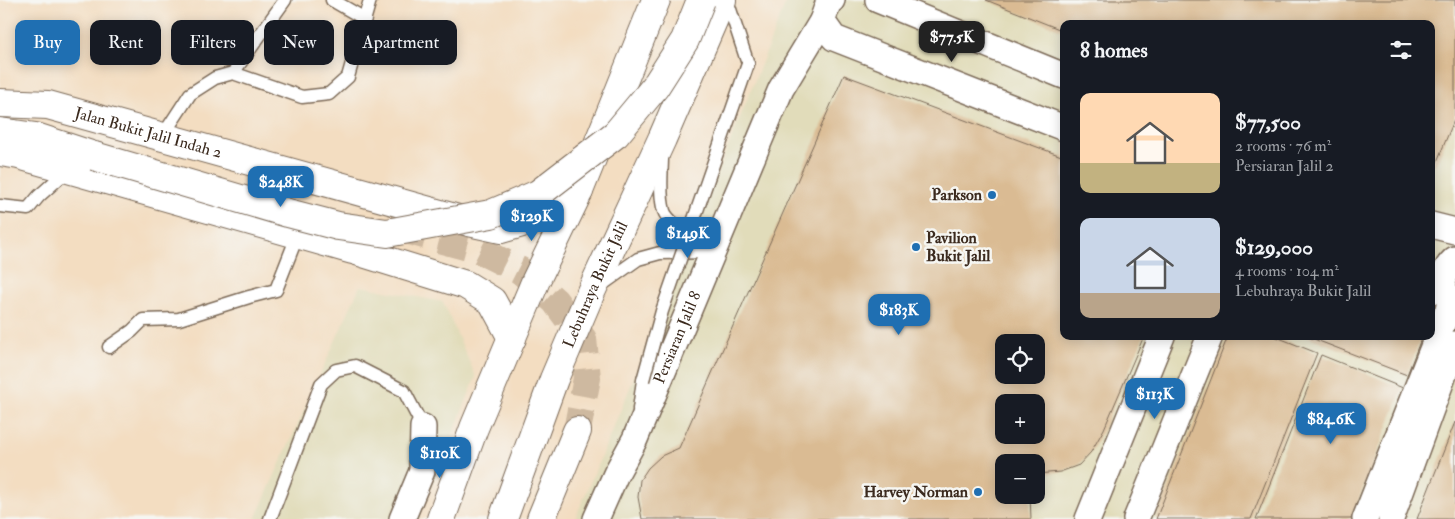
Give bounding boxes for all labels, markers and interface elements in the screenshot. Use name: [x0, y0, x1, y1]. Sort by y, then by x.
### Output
chip: Buy: [15, 20, 80, 65]
chip: Rent: [90, 20, 161, 65]
chip: Filters: [171, 20, 254, 65]
chip: New: [264, 20, 334, 65]
chip: Apartment: [344, 20, 457, 65]
pin: $77.5K: [911, 20, 993, 63]
text: $77.5K: [930, 27, 974, 47]
icon: filters: [1387, 36, 1415, 64]
text: 8 homes: [1080, 37, 1148, 64]
street label: Jalan Bukit Jalil Indah 2: [71, 103, 224, 163]
text: $77,500: [1235, 109, 1301, 136]
icon: home: [1120, 113, 1180, 173]
text: 2 rooms · 76 m²: [1235, 136, 1331, 156]
text: Persiaran Jalil 2: [1235, 156, 1334, 176]
pin: $248K: [246, 166, 316, 208]
text: $248K: [259, 172, 303, 192]
place label: Parkson: [932, 185, 983, 205]
marker: Parkson: [986, 189, 998, 201]
pin: $129K: [497, 200, 567, 242]
text: $129K: [511, 206, 553, 226]
pin: $149K: [653, 216, 723, 259]
street label: Lebuhraya Bukit Jalil: [558, 218, 632, 351]
text: $149K: [667, 223, 709, 243]
place label: Pavilion Bukit Jalil: [926, 228, 991, 267]
text: $129,000: [1235, 234, 1313, 261]
icon: home: [1120, 238, 1180, 298]
marker: Pavilion Bukit Jalil: [910, 241, 922, 253]
text: 4 rooms · 104 m²: [1235, 261, 1339, 281]
text: Lebuhraya Bukit Jalil: [1235, 281, 1371, 301]
street label: Persiaran Jalil 8: [649, 288, 706, 387]
pin: $183K: [864, 294, 934, 336]
text: $183K: [879, 300, 919, 320]
map controls: [995, 334, 1045, 504]
button: locate: [995, 334, 1045, 384]
pin: $113K: [1120, 378, 1190, 420]
text: $113K: [1136, 384, 1174, 404]
button: +: [995, 394, 1045, 444]
pin: $84.6K: [1290, 402, 1372, 445]
text: $84.6K: [1307, 409, 1355, 429]
pin: $110K: [405, 436, 475, 479]
text: $110K: [420, 443, 460, 463]
button: −: [995, 454, 1045, 504]
place label: Harvey Norman: [863, 482, 969, 503]
marker: Harvey Norman: [972, 486, 984, 498]

